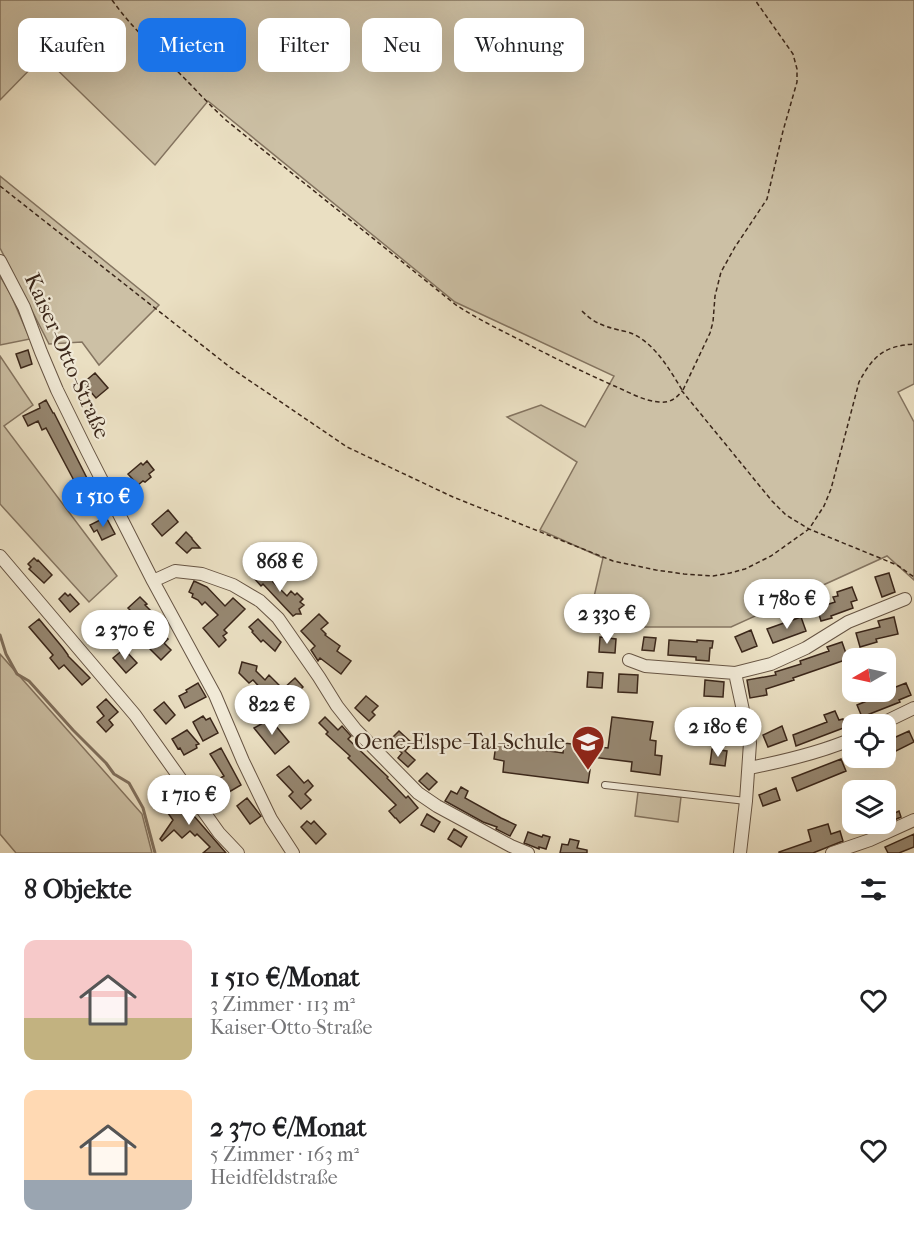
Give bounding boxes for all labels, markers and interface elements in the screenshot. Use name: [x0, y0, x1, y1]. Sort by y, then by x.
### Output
chip: Kaufen: [18, 18, 126, 72]
chip: Mieten: [138, 18, 246, 72]
chip: Filter: [258, 18, 350, 72]
chip: Neu: [362, 18, 442, 72]
chip: Wohnung: [454, 18, 584, 72]
street label: Kaiser-Otto-Straße: [19, 269, 115, 443]
pin: 1 510 €: [48, 477, 158, 528]
text: 1 510 €: [76, 485, 130, 508]
pin: 868 €: [238, 542, 322, 593]
text: 868 €: [256, 550, 304, 573]
pin: 1 780 €: [732, 579, 842, 630]
text: 1 780 €: [758, 587, 816, 610]
pin: 2 330 €: [552, 594, 662, 645]
text: 2 330 €: [578, 602, 636, 625]
pin: 2 370 €: [70, 610, 180, 661]
text: 2 370 €: [95, 618, 155, 641]
north arrow: [842, 648, 896, 702]
map controls: [842, 648, 896, 834]
pin: 822 €: [230, 685, 314, 736]
text: 822 €: [249, 693, 295, 716]
pin: 2 180 €: [663, 707, 773, 758]
button: locate: [842, 714, 896, 768]
text: 2 180 €: [689, 715, 747, 738]
school or university icon: Oene-Elspe-Tal-Schule: [570, 724, 606, 771]
place label: Oene-Elspe-Tal-Schule: [354, 729, 565, 755]
pin: 1 710 €: [134, 775, 244, 826]
button: layers: [842, 780, 896, 834]
text: 1 710 €: [161, 783, 217, 806]
icon: filters: [857, 873, 890, 906]
text: 8 Objekte: [24, 874, 132, 905]
text: 1 510 €/Monat: [210, 962, 360, 993]
icon: home: [72, 964, 144, 1036]
icon: heart: [857, 984, 890, 1017]
text: 3 Zimmer · 113 m²: [210, 993, 355, 1016]
text: Kaiser-Otto-Straße: [210, 1016, 372, 1039]
text: 2 370 €/Monat: [210, 1112, 367, 1143]
icon: home: [72, 1114, 144, 1186]
icon: heart: [857, 1134, 890, 1167]
text: 5 Zimmer · 163 m²: [210, 1143, 359, 1166]
text: Heidfeldstraße: [210, 1166, 338, 1189]

